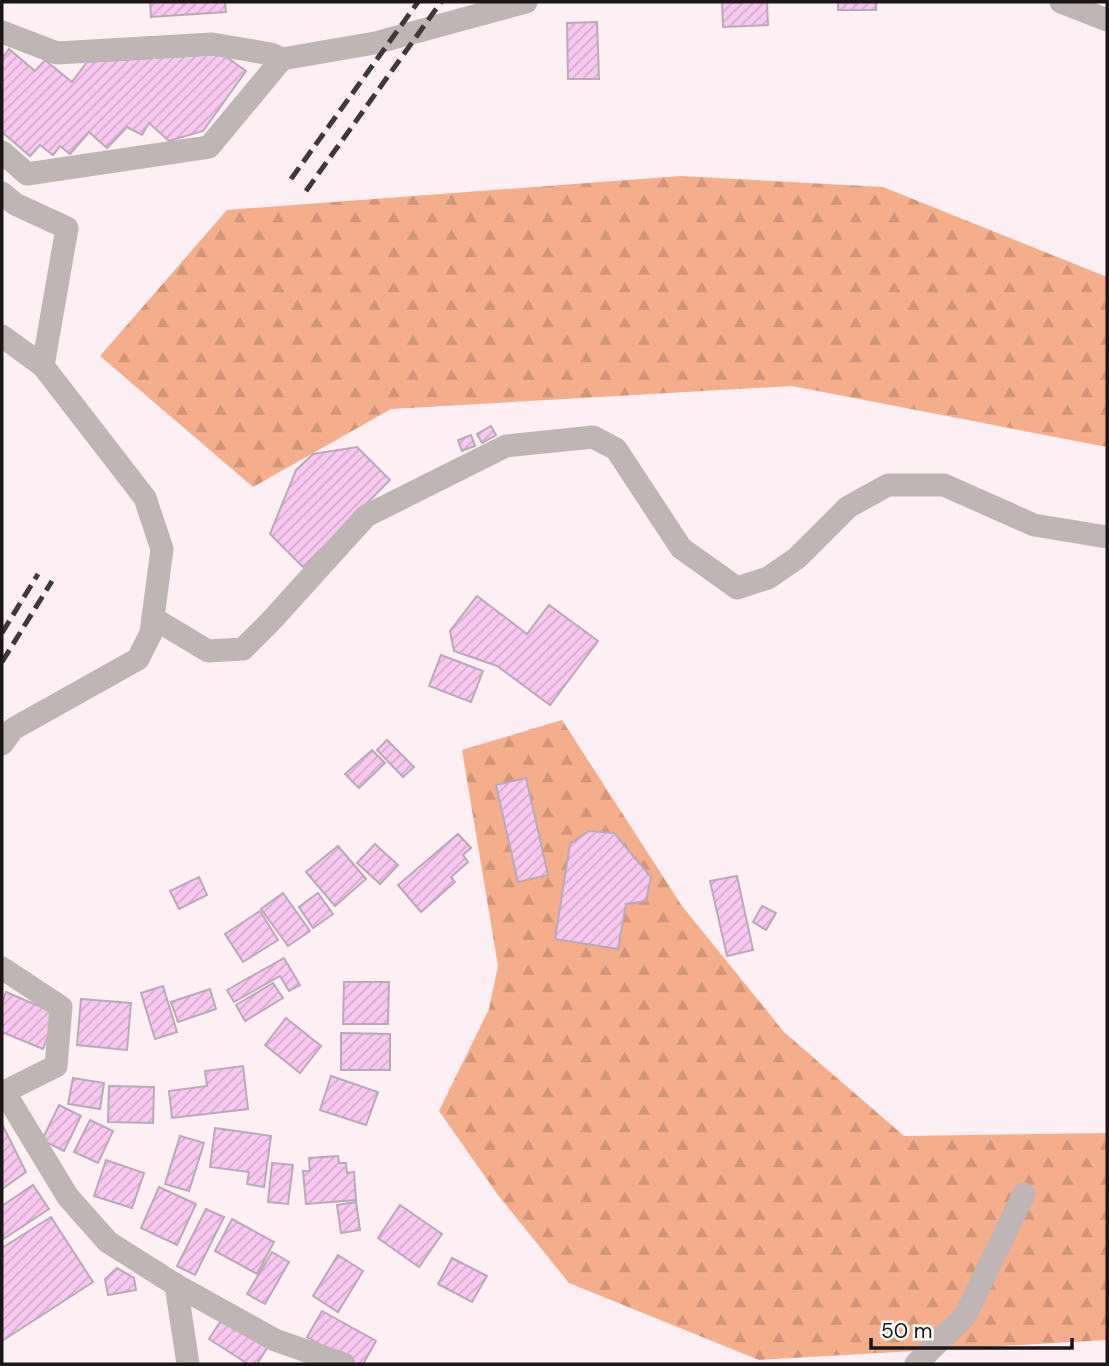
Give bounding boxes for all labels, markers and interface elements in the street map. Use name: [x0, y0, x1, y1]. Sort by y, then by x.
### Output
scale bar: [871, 1306, 1072, 1350]
text: 50 m: [881, 1317, 932, 1345]

